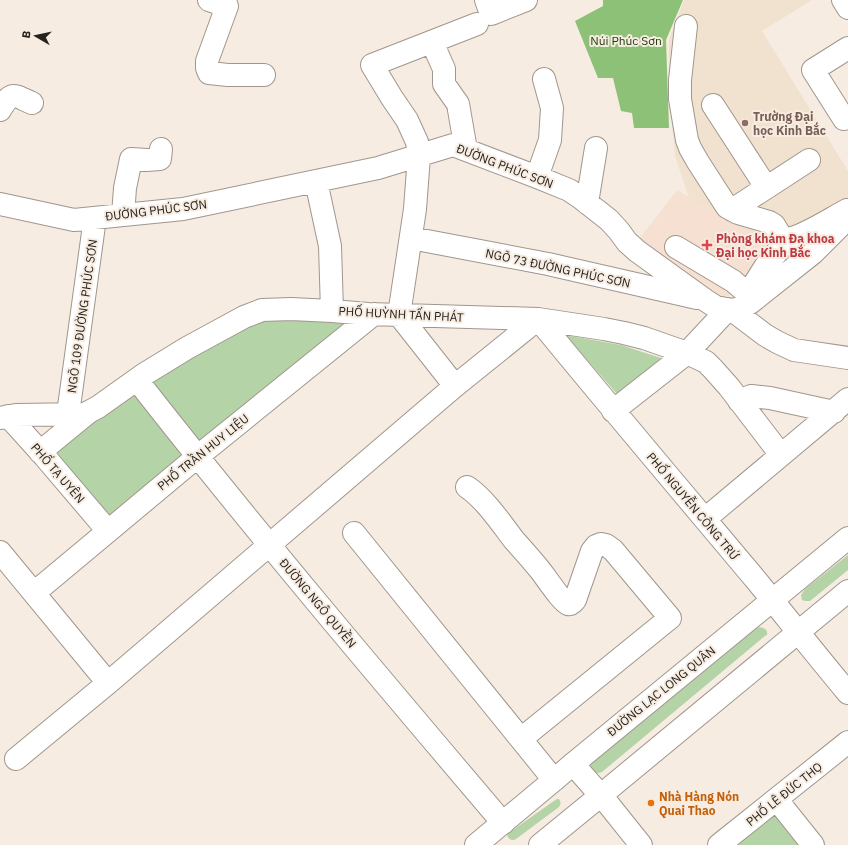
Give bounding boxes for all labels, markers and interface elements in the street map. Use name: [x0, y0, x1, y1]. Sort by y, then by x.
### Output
north arrow: [16, 16, 56, 56]
text: B: [19, 30, 34, 39]
park label: Núi Phúc Sơn: [590, 33, 662, 48]
place label: Trường Đại học Kinh Bắc: [753, 109, 826, 138]
marker: Trường Đại học Kinh Bắc: [740, 118, 750, 128]
street label: ĐƯỜNG PHÚC SƠN: [454, 141, 556, 191]
street label: ĐƯỜNG PHÚC SƠN: [104, 196, 208, 224]
place label: Phòng khám Đa khoa Đại học Kinh Bắc: [716, 231, 835, 260]
street label: NGÕ 109 ĐƯỜNG PHÚC SƠN: [64, 238, 100, 394]
marker: Phòng khám Đa khoa Đại học Kinh Bắc: [701, 239, 713, 251]
street label: NGÕ 73 ĐƯỜNG PHÚC SƠN: [484, 245, 632, 291]
street label: PHỐ HUỲNH TẤN PHÁT: [338, 302, 464, 325]
street label: PHỐ TRẦN HUY LIỆU: [154, 410, 252, 493]
street label: PHỐ TẠ UYÊN: [28, 439, 89, 506]
street label: PHỐ NGUYỄN CÔNG TRỨ: [644, 449, 744, 563]
street label: ĐƯỜNG NGÔ QUYỀN: [276, 555, 360, 651]
street label: ĐƯỜNG LẠC LONG QUÂN: [604, 643, 718, 739]
street label: PHỐ LÊ ĐỨC THỌ: [742, 758, 825, 829]
place label: Nhà Hàng Nón Quai Thao: [659, 789, 739, 818]
marker: Nhà Hàng Nón Quai Thao: [646, 798, 656, 808]

